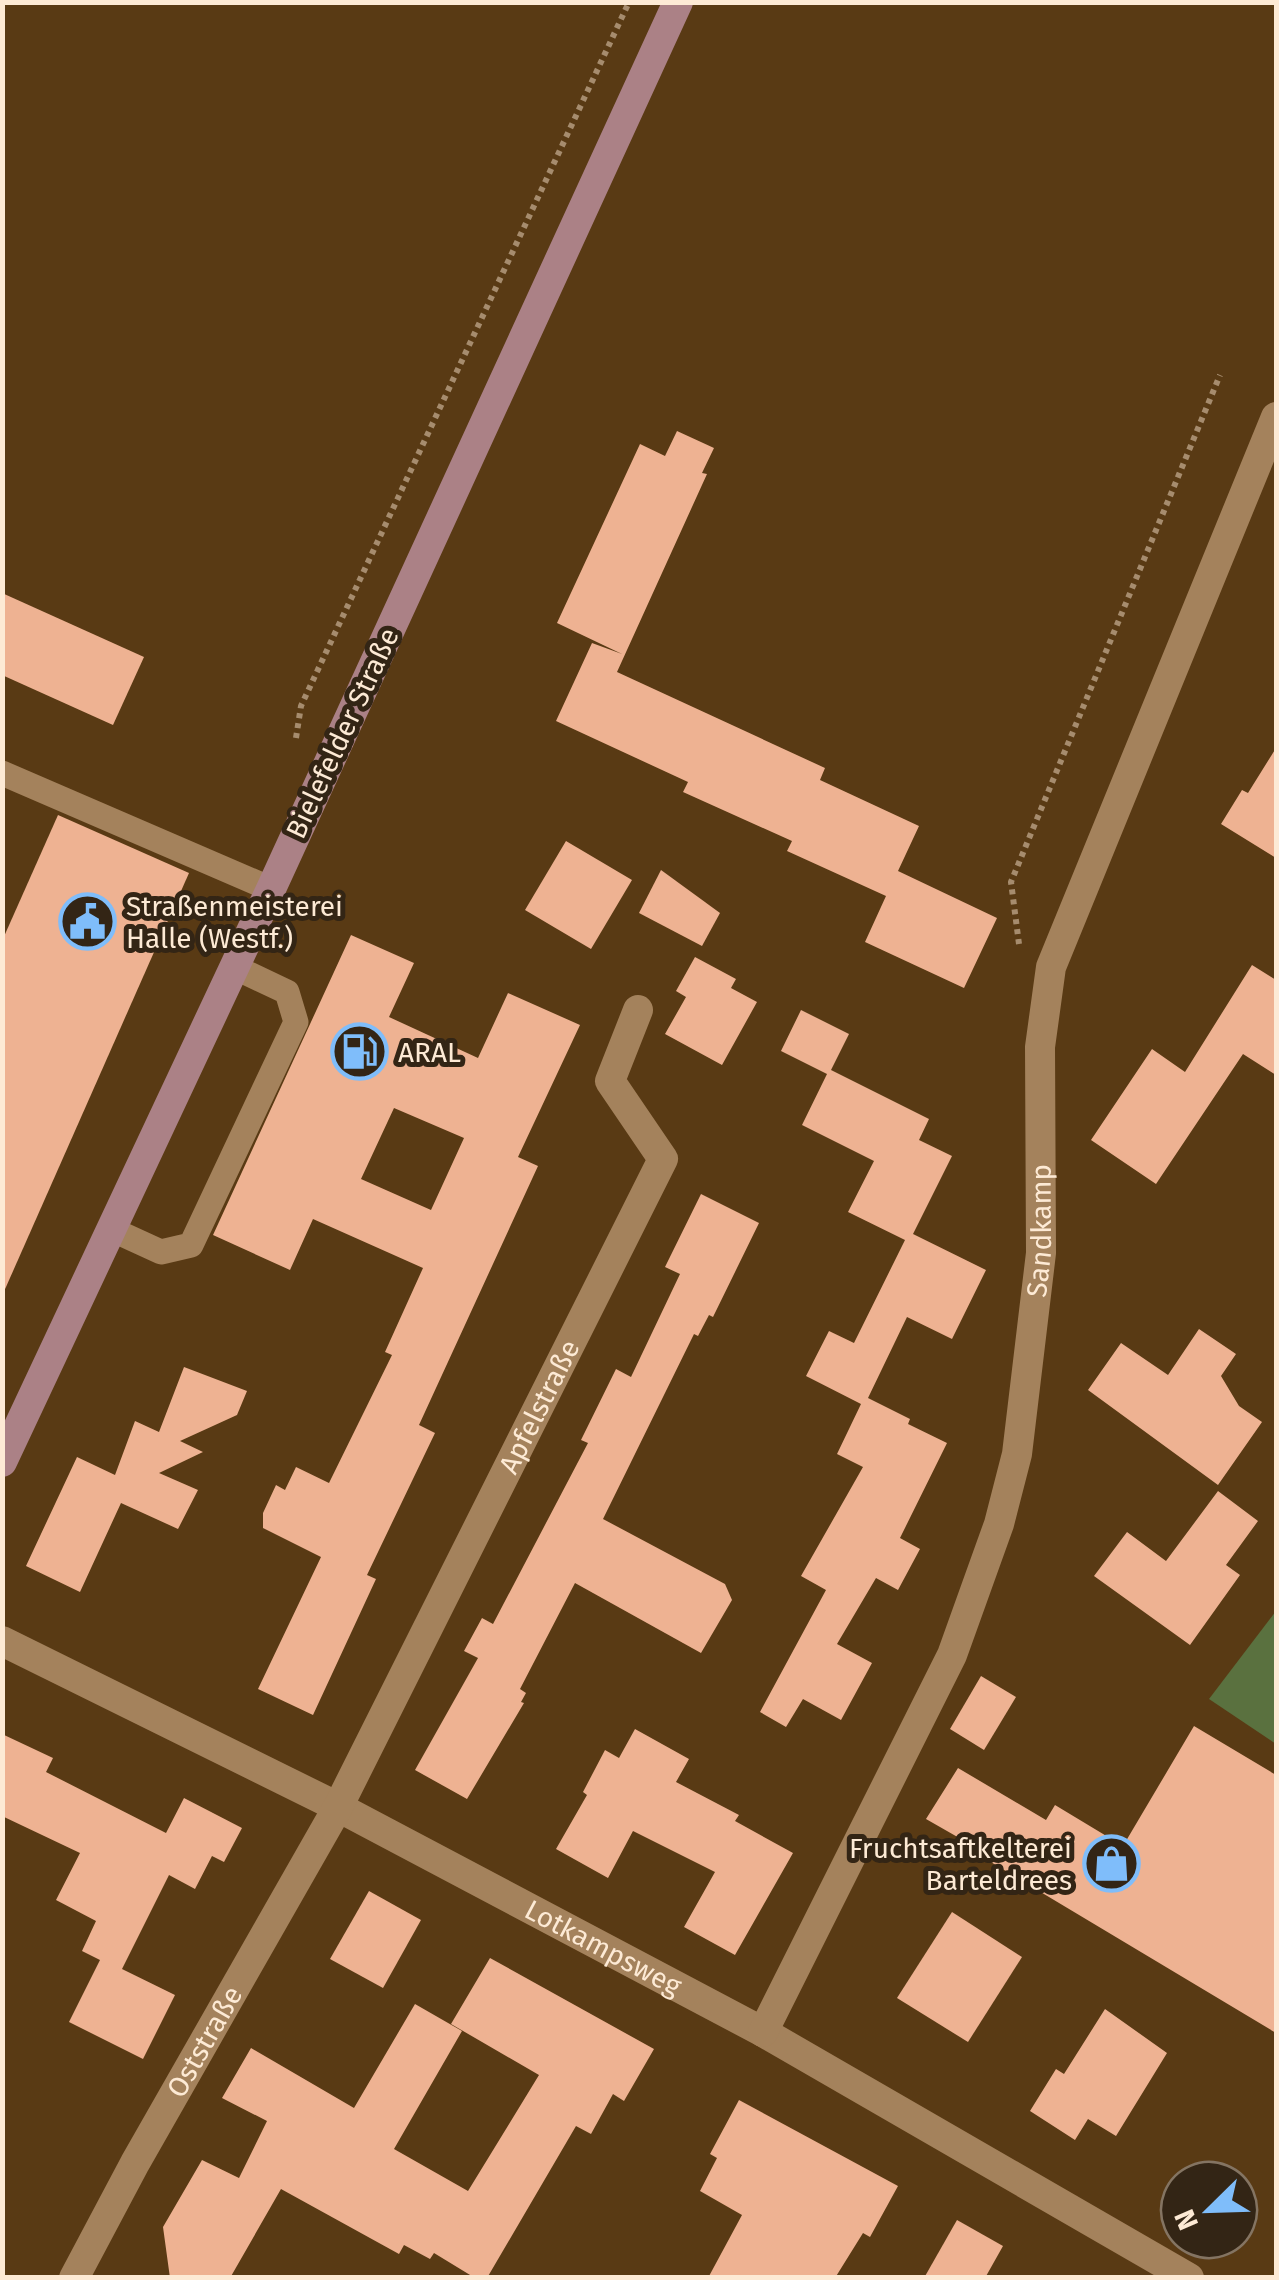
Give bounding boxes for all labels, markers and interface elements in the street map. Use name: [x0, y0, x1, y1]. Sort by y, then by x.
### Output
street label: Bielefelder Straße: [279, 623, 406, 844]
place label: Straßenmeisterei Halle (Westf.): [126, 890, 343, 955]
public building icon: Straßenmeisterei Halle (Westf.): [57, 892, 117, 952]
fuel station icon: ARAL: [329, 1022, 389, 1082]
place label: ARAL: [398, 1036, 461, 1069]
street label: Sandkamp: [1020, 1164, 1058, 1299]
street label: Apfelstraße: [492, 1334, 587, 1479]
place label: Fruchtsaftkelterei Barteldrees: [849, 1832, 1072, 1897]
shop icon: Fruchtsaftkelterei Barteldrees: [1081, 1834, 1141, 1894]
street label: Lotkampsweg: [519, 1893, 687, 2003]
street label: Oststraße: [160, 1980, 249, 2103]
north arrow: [1159, 2160, 1259, 2260]
text: N: [1168, 2205, 1205, 2235]

